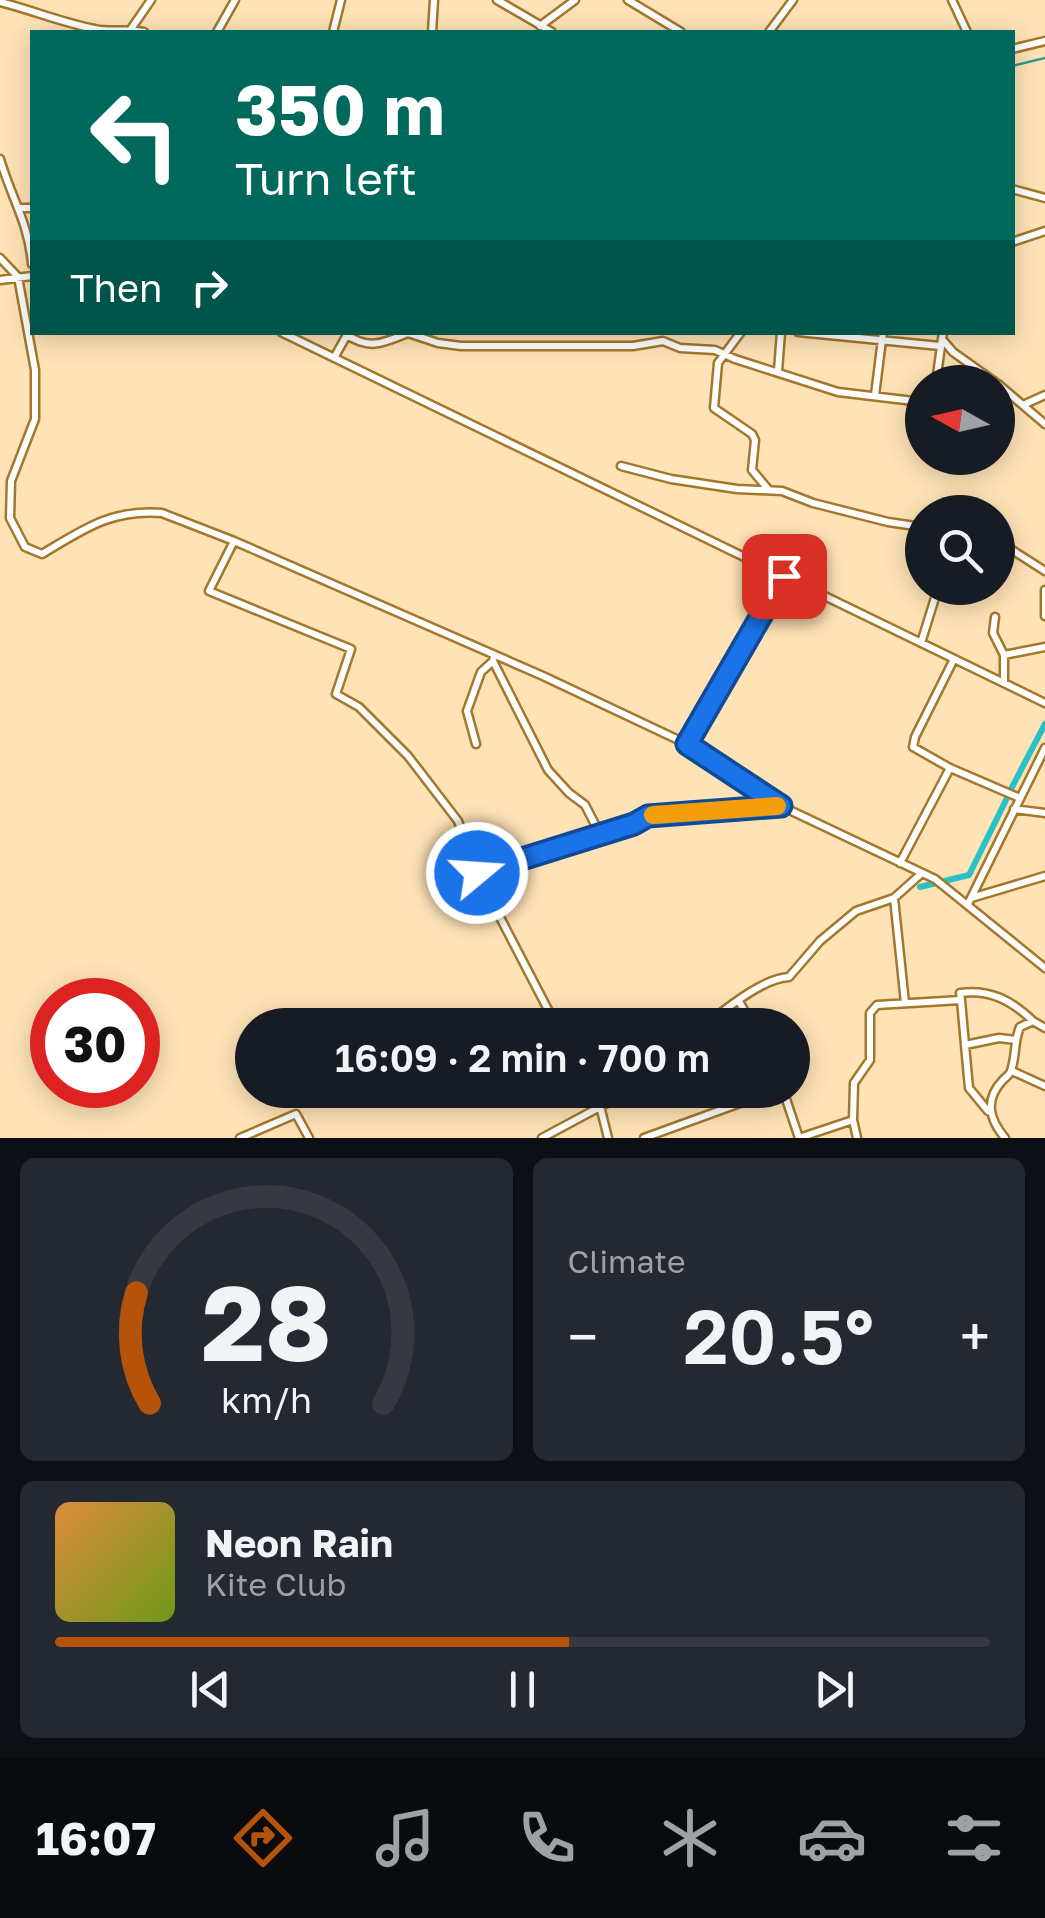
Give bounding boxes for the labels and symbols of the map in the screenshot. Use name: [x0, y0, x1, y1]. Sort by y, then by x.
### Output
north arrow: [905, 365, 1015, 475]
pin: [742, 534, 827, 619]
position arrow: [425, 821, 529, 925]
speed limit sign: 30: [30, 978, 160, 1108]

